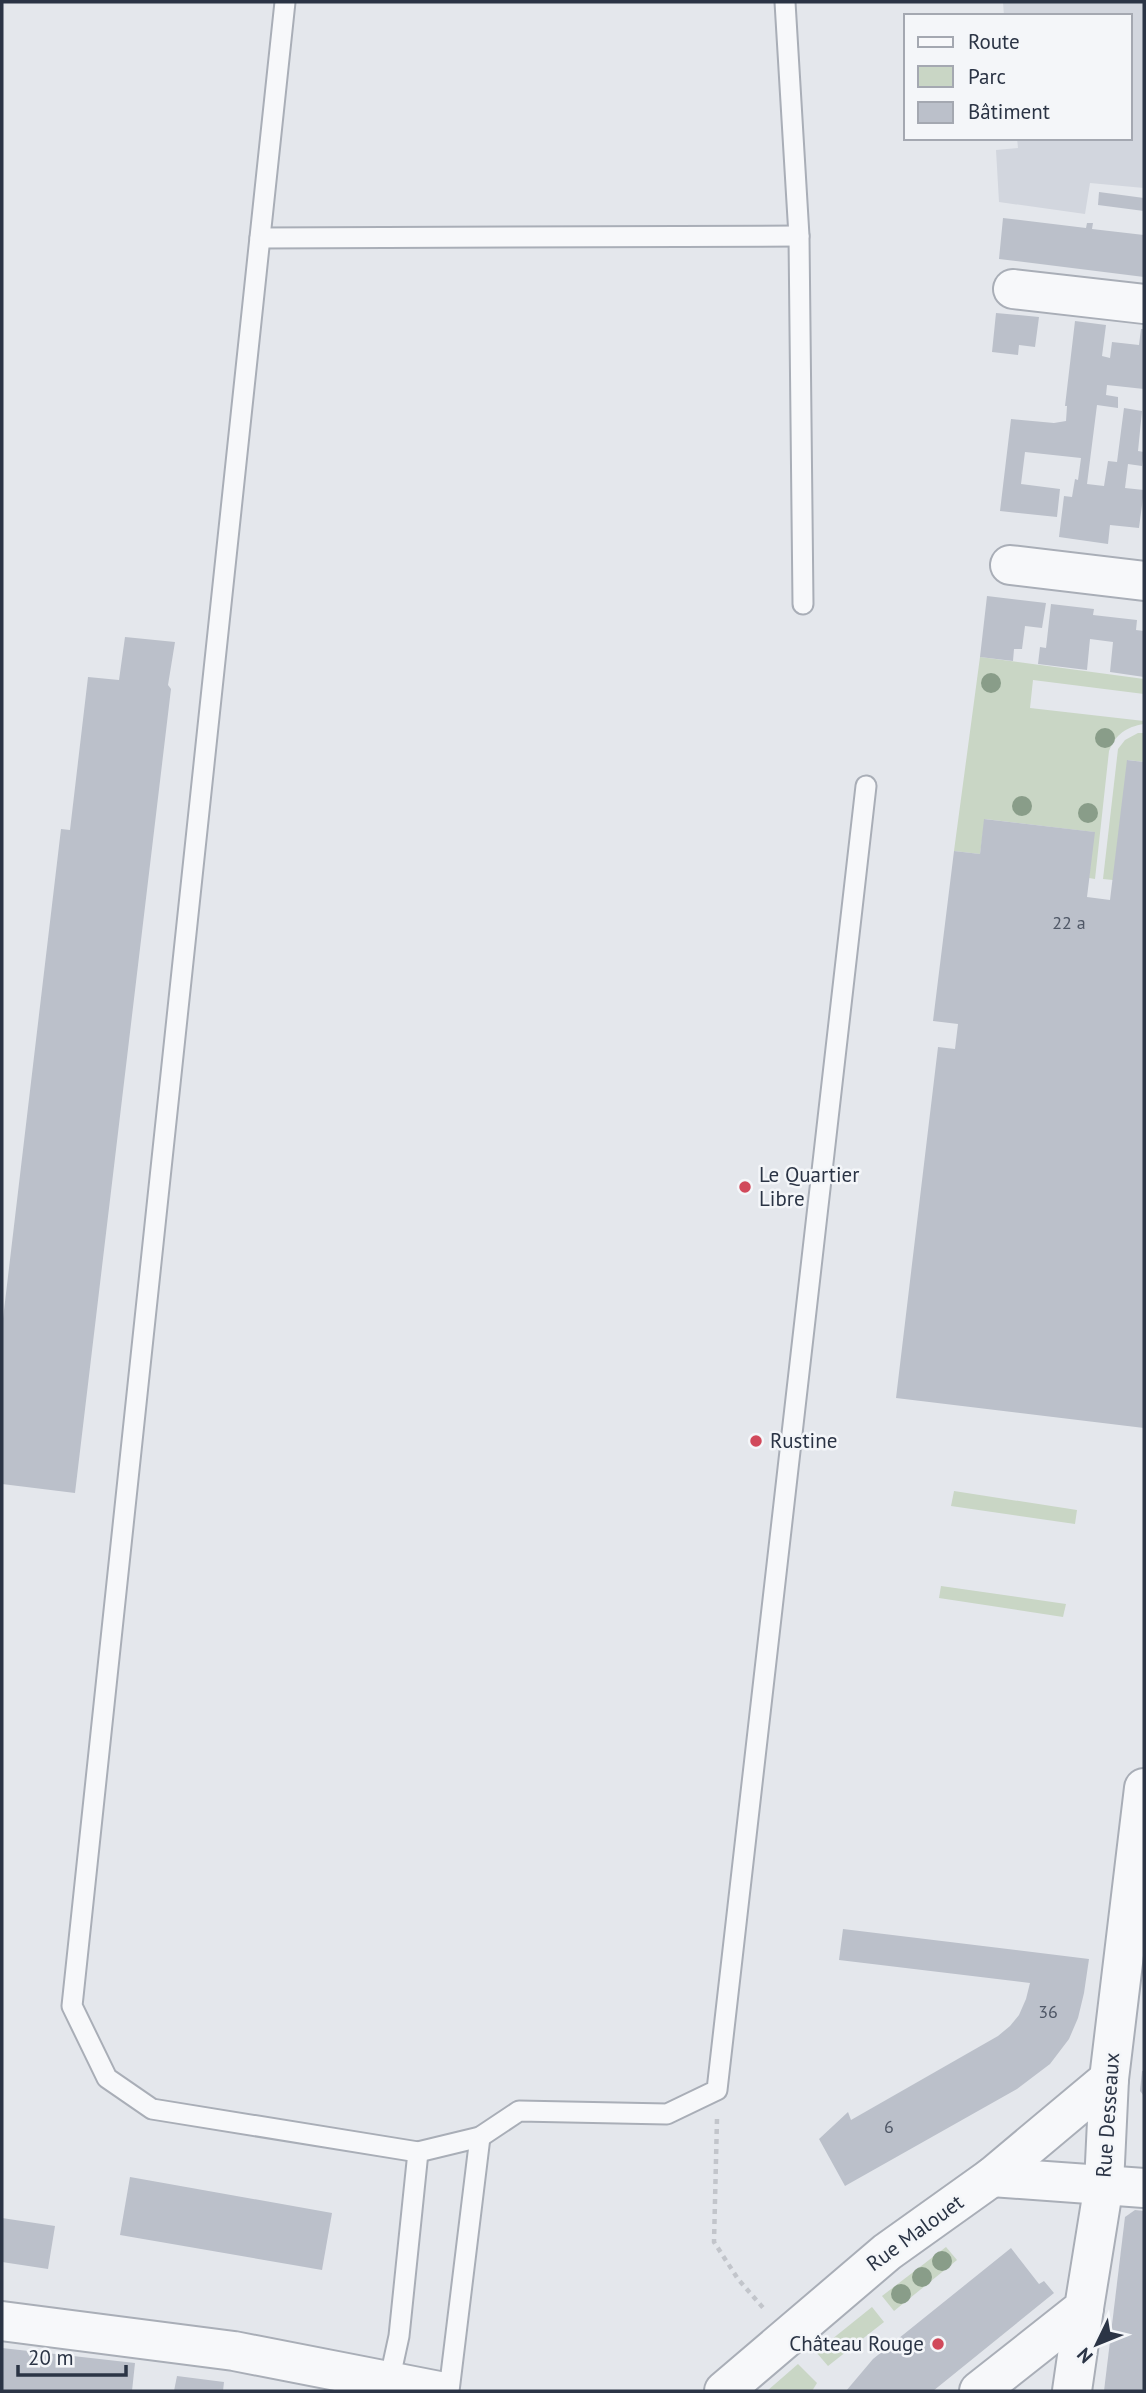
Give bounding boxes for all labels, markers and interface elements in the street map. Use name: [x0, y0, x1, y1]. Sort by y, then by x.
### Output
legend: [904, 14, 1132, 140]
text: Route: [968, 28, 1020, 55]
text: Parc: [968, 63, 1006, 90]
text: Bâtiment: [968, 98, 1050, 125]
house number: 22 a: [1052, 911, 1086, 934]
place label: Le Quartier Libre: [759, 1161, 859, 1212]
marker: Le Quartier Libre: [737, 1179, 753, 1195]
place label: Rustine: [770, 1427, 837, 1454]
marker: Rustine: [748, 1433, 764, 1449]
house number: 36: [1038, 2000, 1058, 2023]
street label: Rue Desseaux: [1090, 2051, 1125, 2178]
house number: 6: [884, 2115, 894, 2138]
street label: Rue Malouet: [861, 2188, 969, 2277]
north arrow: [1062, 2309, 1132, 2379]
place label: Château Rouge: [789, 2330, 924, 2357]
scale bar: [18, 2334, 126, 2378]
marker: Château Rouge: [930, 2336, 946, 2352]
text: N: [1072, 2343, 1098, 2368]
text: 20 m: [28, 2344, 74, 2371]

